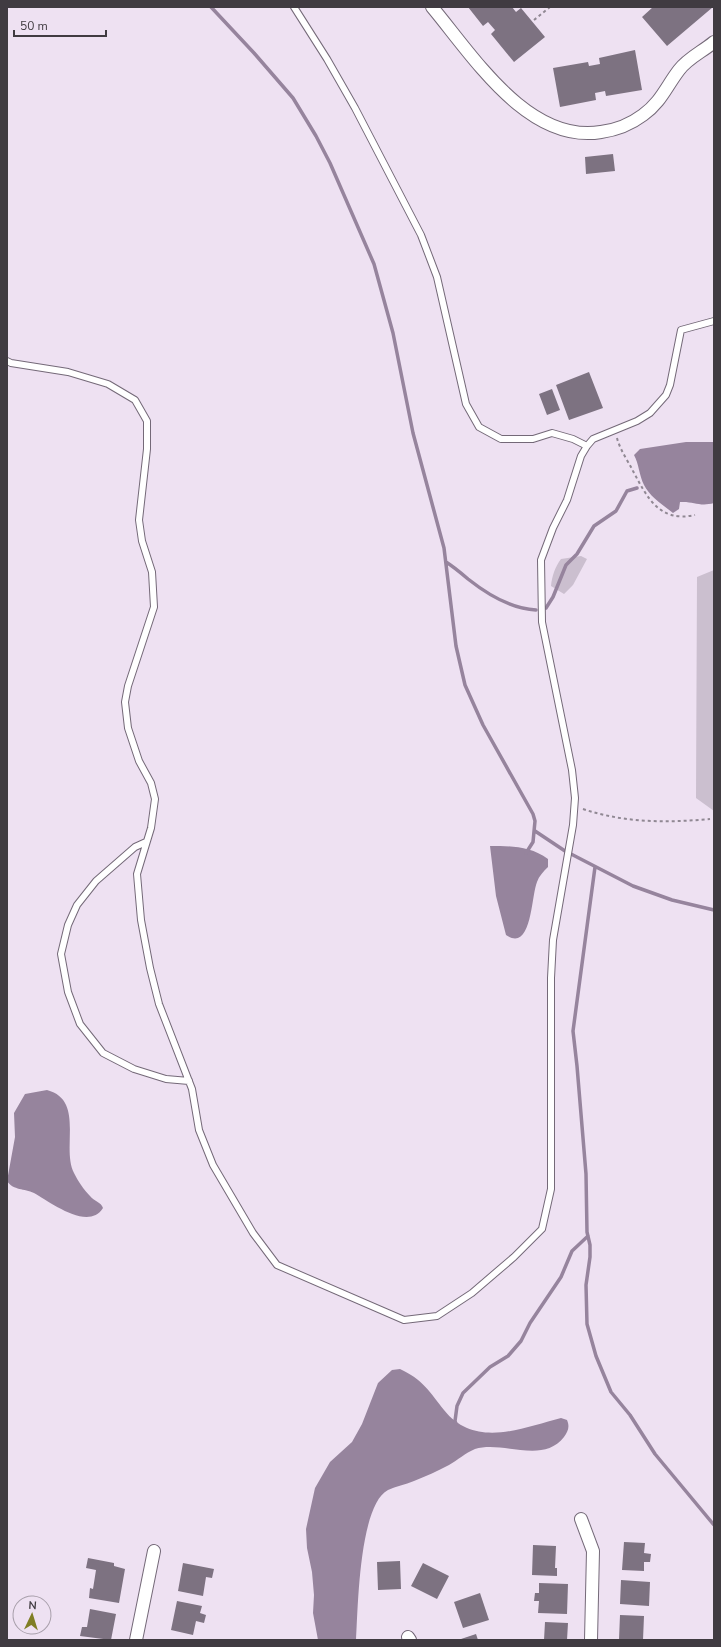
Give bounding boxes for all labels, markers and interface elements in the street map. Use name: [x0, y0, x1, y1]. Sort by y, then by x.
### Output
scale bar: [14, 12, 106, 38]
text: 50 m: [20, 18, 48, 34]
north arrow: [12, 1595, 52, 1635]
text: N: [28, 1598, 37, 1613]

